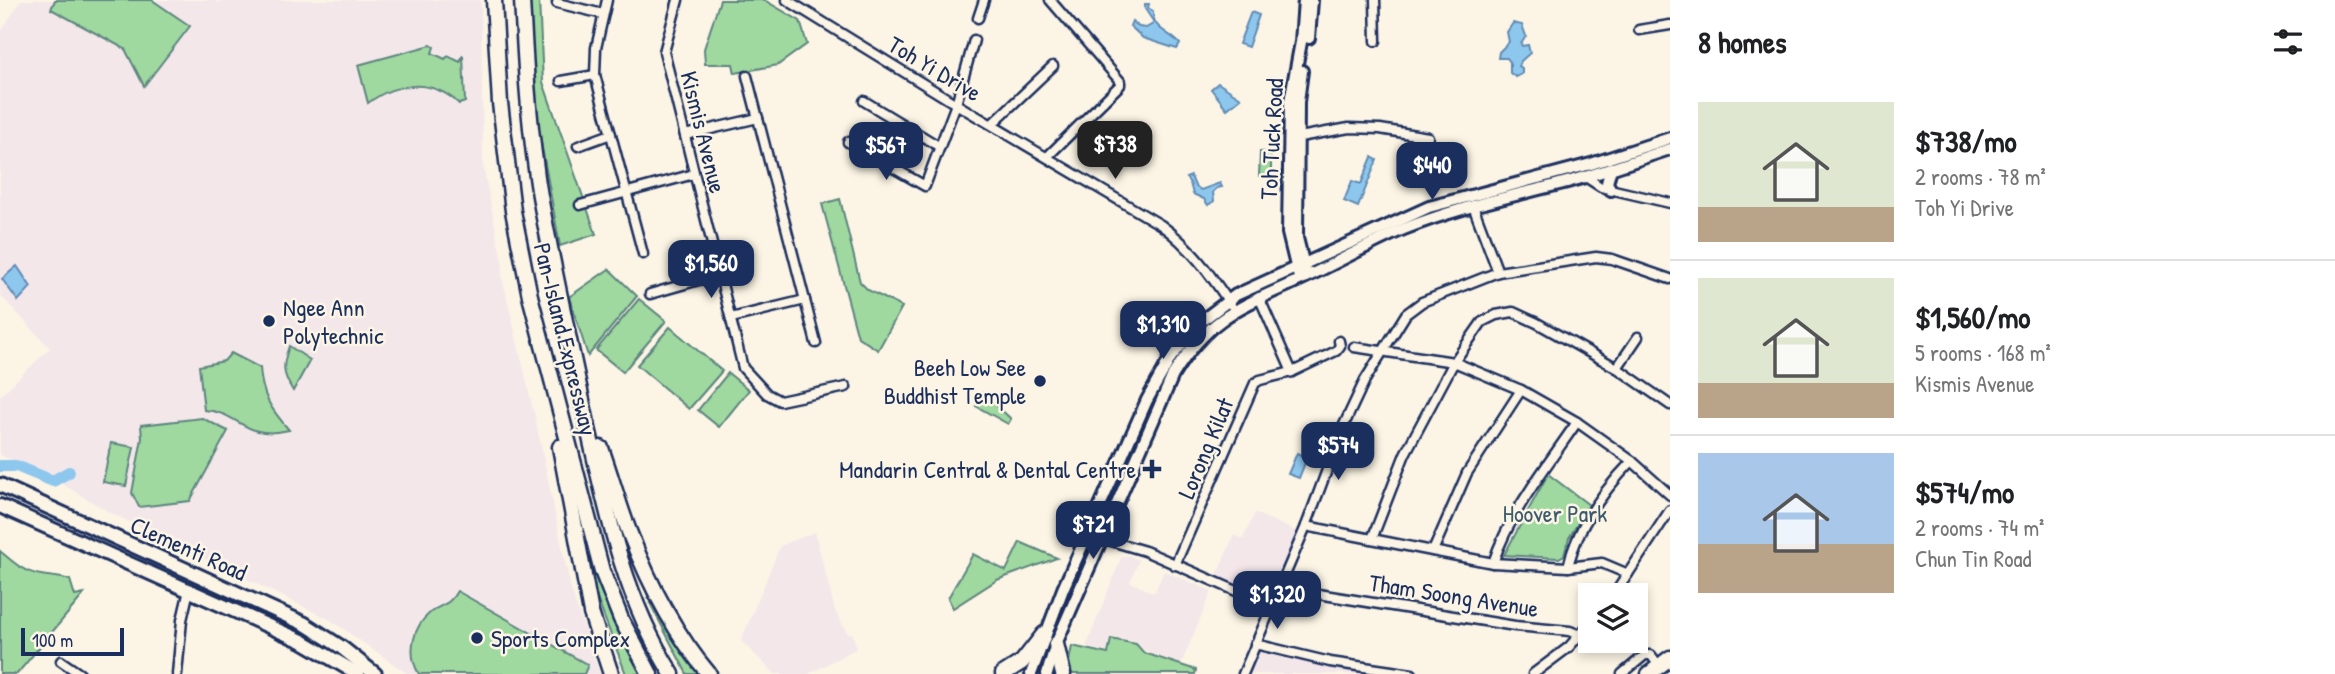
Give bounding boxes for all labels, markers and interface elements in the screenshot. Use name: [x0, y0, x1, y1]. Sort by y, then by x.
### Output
text: 8 homes: [1698, 22, 1786, 62]
icon: filters: [2269, 23, 2307, 61]
street label: Toh Yi Drive: [883, 28, 988, 109]
street label: Kismis Avenue: [673, 68, 735, 197]
street label: Toh Tuck Road: [1252, 78, 1290, 200]
text: $738/mo: [1915, 121, 2017, 161]
pin: $567: [845, 122, 927, 182]
pin: $738: [1074, 122, 1156, 181]
text: $738: [1093, 128, 1137, 159]
text: $567: [865, 129, 907, 160]
icon: home: [1754, 130, 1838, 214]
pin: $440: [1391, 142, 1473, 202]
text: $440: [1412, 149, 1452, 180]
text: 2 rooms · 78 m²: [1915, 161, 2046, 192]
text: Toh Yi Drive: [1915, 192, 2014, 223]
street label: Pan-Island Expressway: [527, 239, 605, 439]
pin: $1,560: [654, 240, 768, 300]
text: $1,560: [684, 247, 738, 278]
place label: Ngee Ann Polytechnic: [283, 291, 384, 351]
text: $1,560/mo: [1915, 297, 2030, 337]
pin: $1,310: [1106, 302, 1220, 361]
icon: home: [1754, 306, 1838, 390]
text: $1,310: [1136, 308, 1190, 339]
marker: Ngee Ann Polytechnic: [261, 313, 277, 329]
text: 5 rooms · 168 m²: [1915, 337, 2051, 368]
place label: Beeh Low See Buddhist Temple: [884, 351, 1026, 411]
text: Kismis Avenue: [1915, 368, 2034, 399]
marker: Beeh Low See Buddhist Temple: [1032, 373, 1048, 389]
street label: Lorong Kilat: [1169, 392, 1241, 503]
pin: $574: [1297, 422, 1379, 482]
text: $574: [1317, 429, 1359, 460]
place label: Mandarin Central & Dental Centre: [839, 453, 1136, 485]
marker: Mandarin Central & Dental Centre: [1142, 459, 1162, 479]
text: $574/mo: [1915, 472, 2014, 512]
icon: home: [1754, 481, 1838, 565]
park label: Hoover Park: [1503, 497, 1607, 529]
pin: $721: [1052, 502, 1134, 561]
street label: Clementi Road: [126, 508, 252, 588]
text: $721: [1072, 508, 1114, 539]
text: 2 rooms · 74 m²: [1915, 512, 2044, 543]
text: Chun Tin Road: [1915, 543, 2031, 574]
street label: Tham Soong Avenue: [1367, 566, 1541, 624]
pin: $1,320: [1220, 572, 1334, 631]
text: $1,320: [1249, 578, 1305, 609]
map controls: [1578, 583, 1648, 653]
button: layers: [1578, 583, 1648, 653]
place label: Sports Complex: [491, 622, 630, 654]
scale bar: [21, 625, 124, 657]
text: 100 m: [32, 627, 73, 653]
marker: Sports Complex: [469, 630, 485, 646]

